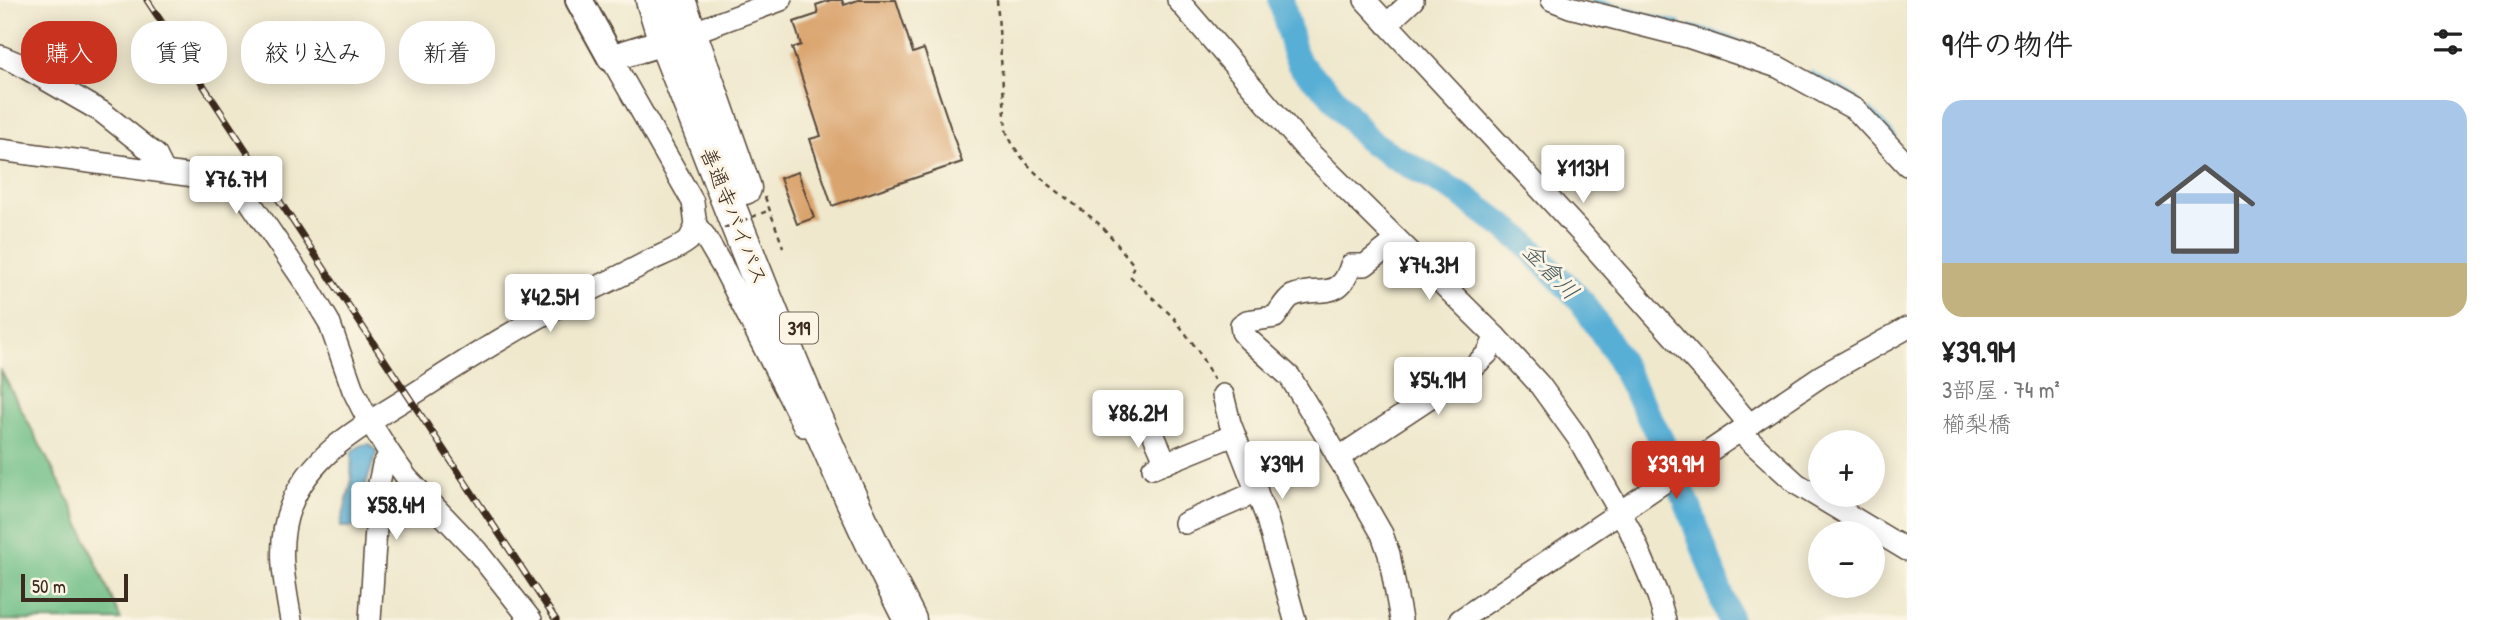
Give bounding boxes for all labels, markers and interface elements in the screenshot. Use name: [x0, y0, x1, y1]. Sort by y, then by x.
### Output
chip: 購入: [21, 21, 117, 84]
chip: 賃貸: [131, 21, 227, 84]
chip: 絞り込み: [241, 21, 385, 84]
chip: 新着: [399, 21, 495, 84]
icon: filters: [2429, 23, 2467, 61]
text: 9件の物件: [1942, 24, 2073, 64]
street label: 善通寺バイパス: [694, 142, 775, 289]
pin: ¥113M: [1534, 146, 1632, 205]
icon: home: [2142, 146, 2268, 272]
text: ¥113M: [1557, 152, 1609, 183]
pin: ¥76.7M: [179, 156, 293, 216]
text: ¥76.7M: [205, 163, 267, 194]
water label: 金倉川: [1516, 235, 1586, 306]
pin: ¥74.3M: [1372, 243, 1486, 302]
text: ¥74.3M: [1399, 249, 1459, 280]
pin: ¥42.5M: [493, 274, 607, 334]
text: ¥42.5M: [521, 281, 579, 312]
road number: 319: [780, 312, 818, 344]
text: ¥39.9M: [1942, 331, 2016, 371]
pin: ¥54.1M: [1381, 358, 1495, 417]
text: ¥54.1M: [1410, 364, 1466, 395]
text: 3部屋 · 74 m²: [1942, 374, 2060, 405]
pin: ¥86.2M: [1081, 391, 1195, 450]
text: ¥86.2M: [1108, 397, 1168, 428]
text: 櫛梨橋: [1942, 408, 2011, 439]
map controls: [1808, 430, 1885, 598]
button: +: [1808, 430, 1885, 507]
pin: ¥39M: [1241, 442, 1323, 501]
pin: ¥39.9M: [1619, 442, 1733, 501]
text: ¥39M: [1260, 448, 1304, 479]
text: ¥39.9M: [1648, 448, 1704, 479]
pin: ¥58.4M: [339, 482, 453, 542]
text: ¥58.4M: [367, 489, 425, 520]
button: −: [1808, 521, 1885, 598]
scale bar: [21, 571, 128, 603]
text: 50 m: [32, 573, 66, 599]

